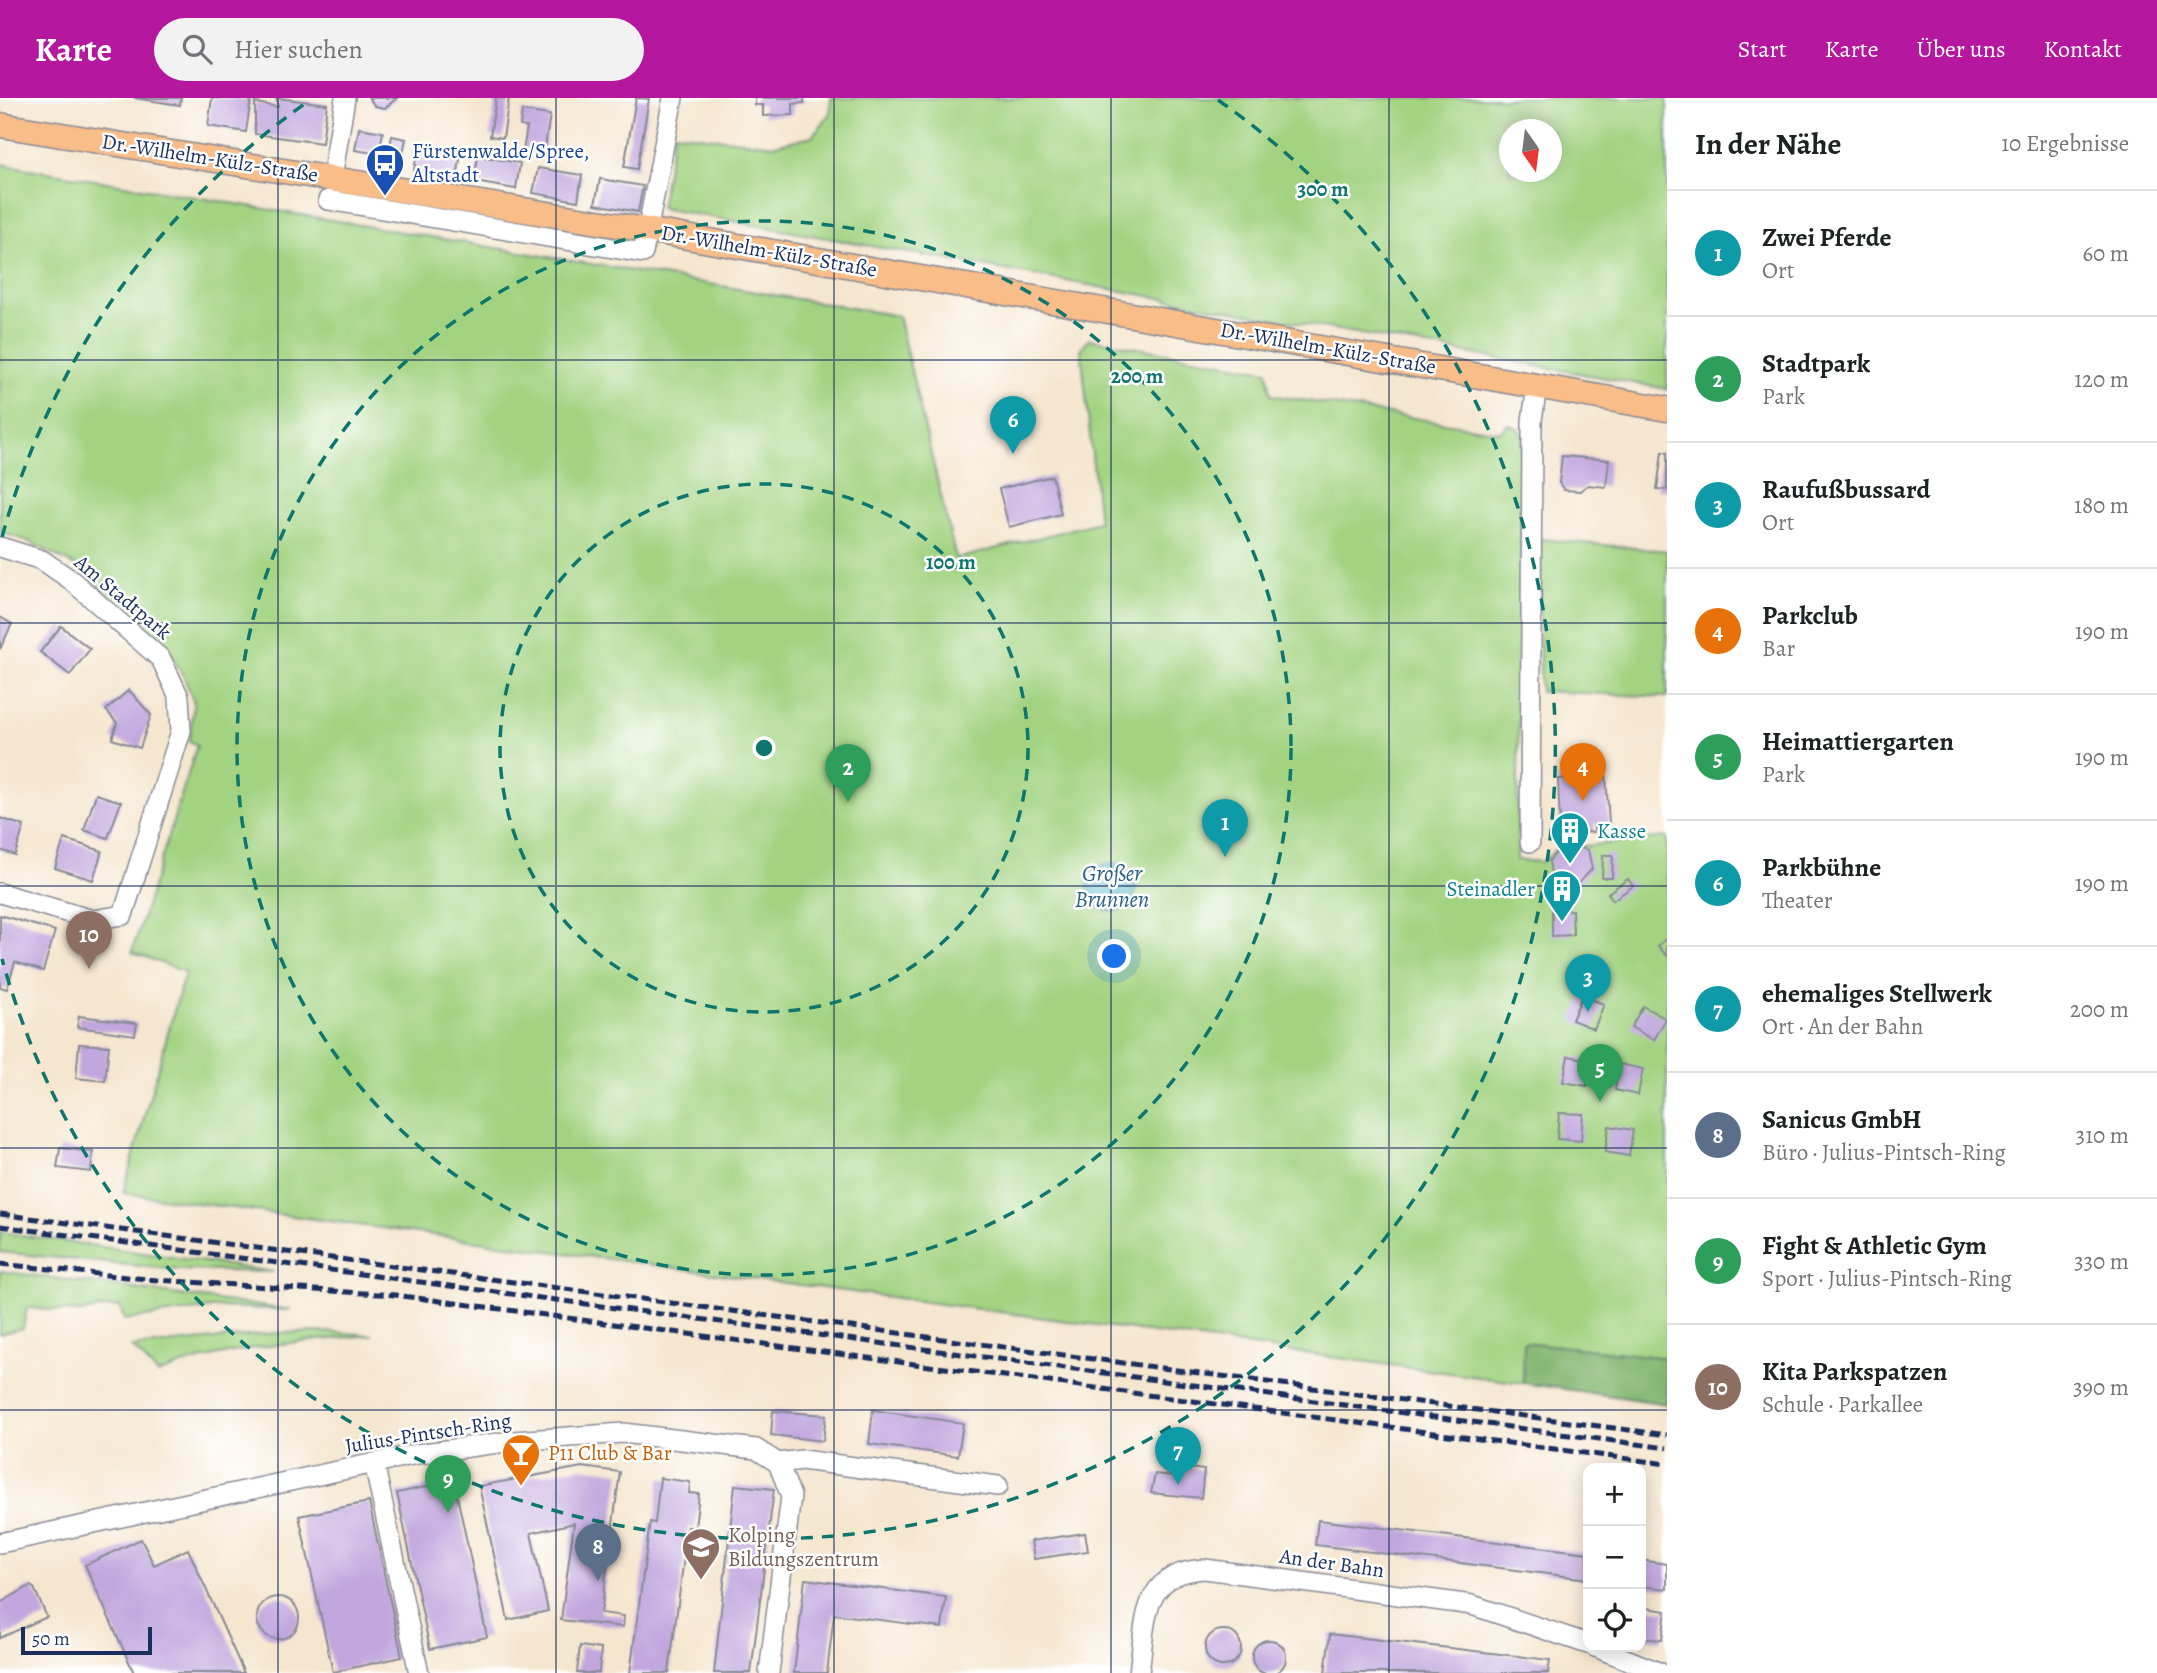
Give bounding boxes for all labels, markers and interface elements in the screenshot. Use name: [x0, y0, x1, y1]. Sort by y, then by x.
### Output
search box: [154, 18, 644, 81]
text: Karte: [35, 27, 112, 72]
icon: search: [178, 30, 216, 68]
text: Hier suchen: [234, 32, 363, 67]
text: Start: [1738, 33, 1787, 65]
text: Karte: [1825, 33, 1879, 65]
text: Über uns: [1917, 33, 2006, 65]
text: Kontakt: [2044, 33, 2122, 65]
north arrow: [1499, 119, 1562, 182]
text: In der Nähe: [1695, 124, 1841, 164]
street label: Dr.-Wilhelm-Külz-Straße: [100, 127, 320, 189]
text: 10 Ergebnisse: [2001, 128, 2129, 159]
place label: Fürstenwalde/Spree, Altstadt: [411, 137, 589, 189]
bus stop icon: Fürstenwalde/Spree, Altstadt: [364, 142, 406, 197]
text: 300 m: [1297, 175, 1349, 203]
street label: Dr.-Wilhelm-Külz-Straße: [659, 218, 879, 284]
text: Zwei Pferde: [1762, 220, 1892, 255]
text: 1: [1714, 238, 1722, 269]
text: 60 m: [2082, 238, 2129, 269]
text: Ort: [1762, 255, 1794, 286]
street label: Dr.-Wilhelm-Külz-Straße: [1218, 315, 1438, 381]
text: Stadtpark: [1762, 346, 1870, 381]
text: 200 m: [1111, 362, 1164, 390]
text: 2: [1712, 364, 1724, 395]
text: 120 m: [2074, 364, 2129, 395]
text: Park: [1762, 381, 1805, 412]
pin: 6: [990, 396, 1036, 454]
text: Raufußbussard: [1762, 472, 1930, 507]
text: 3: [1713, 490, 1723, 521]
text: 180 m: [2074, 490, 2129, 521]
text: Ort: [1762, 507, 1794, 538]
street label: Am Stadtpark: [68, 547, 178, 646]
text: 100 m: [926, 548, 976, 576]
text: Parkclub: [1762, 598, 1858, 633]
text: 4: [1713, 616, 1723, 647]
text: 190 m: [2075, 616, 2129, 647]
text: Bar: [1762, 633, 1795, 664]
text: Heimattiergarten: [1762, 724, 1954, 759]
centre of rings: [752, 736, 776, 760]
text: 5: [1713, 742, 1723, 773]
text: 190 m: [2075, 742, 2129, 773]
pin: 4: [1560, 743, 1606, 801]
pin: 2: [825, 744, 871, 802]
text: Park: [1762, 759, 1805, 790]
pin: 1: [1202, 799, 1248, 857]
building icon: Kasse: [1549, 810, 1591, 865]
place label: Kasse: [1597, 817, 1646, 845]
text: Parkbühne: [1762, 850, 1881, 885]
water label: Großer Brunnen: [1075, 858, 1149, 915]
building icon: Steinadler: [1541, 868, 1583, 923]
text: 6: [1713, 868, 1723, 899]
text: 190 m: [2075, 868, 2129, 899]
place label: Steinadler: [1446, 875, 1535, 903]
text: Theater: [1762, 885, 1833, 916]
pin: 10: [66, 911, 112, 969]
your location: [1097, 939, 1131, 973]
pin: 3: [1565, 954, 1611, 1012]
text: ehemaliges Stellwerk: [1762, 976, 1992, 1011]
text: 7: [1713, 994, 1723, 1025]
text: 200 m: [2070, 994, 2129, 1025]
text: Ort · An der Bahn: [1762, 1011, 1923, 1042]
pin: 5: [1577, 1044, 1623, 1102]
text: Sanicus GmbH: [1762, 1102, 1921, 1137]
text: 8: [1712, 1120, 1724, 1151]
text: 310 m: [2076, 1120, 2129, 1151]
text: Büro · Julius-Pintsch-Ring: [1762, 1137, 2006, 1168]
text: Fight & Athletic Gym: [1762, 1228, 1987, 1263]
text: 9: [1713, 1246, 1723, 1277]
text: 330 m: [2074, 1246, 2129, 1277]
text: Sport · Julius-Pintsch-Ring: [1762, 1263, 2012, 1294]
text: Kita Parkspatzen: [1762, 1354, 1947, 1389]
text: 10: [1708, 1372, 1728, 1403]
text: 390 m: [2073, 1372, 2129, 1403]
text: Schule · Parkallee: [1762, 1389, 1923, 1420]
street label: Julius-Pintsch-Ring: [343, 1406, 514, 1460]
pin: 7: [1155, 1427, 1201, 1485]
bar icon: P11 Club & Bar: [500, 1432, 542, 1487]
place label: P11 Club & Bar: [548, 1439, 672, 1467]
pin: 9: [425, 1455, 471, 1513]
map controls: [1583, 1463, 1646, 1652]
button: +: [1583, 1463, 1646, 1526]
place label: Kolping Bildungszentrum: [728, 1521, 879, 1573]
pin: 8: [575, 1523, 621, 1581]
school or university icon: Kolping Bildungszentrum: [680, 1526, 722, 1581]
button: −: [1583, 1526, 1646, 1589]
street label: An der Bahn: [1277, 1542, 1386, 1584]
button: locate: [1583, 1589, 1646, 1652]
scale bar: [21, 1624, 152, 1656]
text: 50 m: [32, 1626, 70, 1652]

